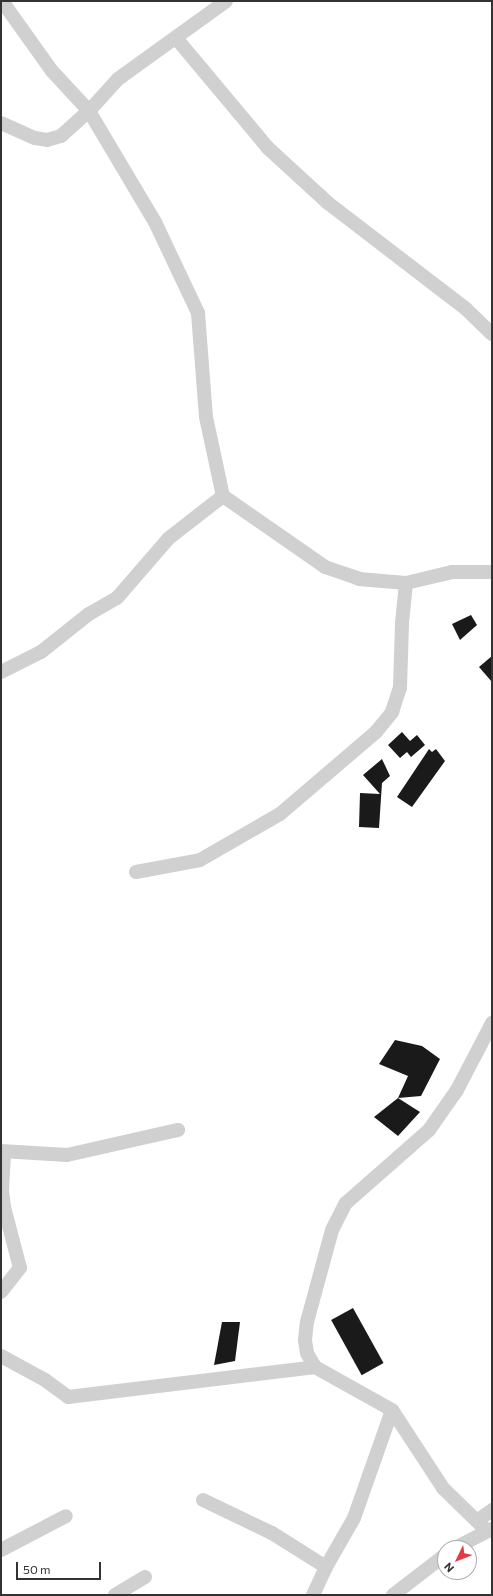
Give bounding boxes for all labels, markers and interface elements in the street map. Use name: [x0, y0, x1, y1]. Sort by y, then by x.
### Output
north arrow: [437, 1540, 477, 1580]
scale bar: [18, 1554, 103, 1580]
text: N: [441, 1560, 456, 1575]
text: 50 m: [23, 1562, 51, 1576]

